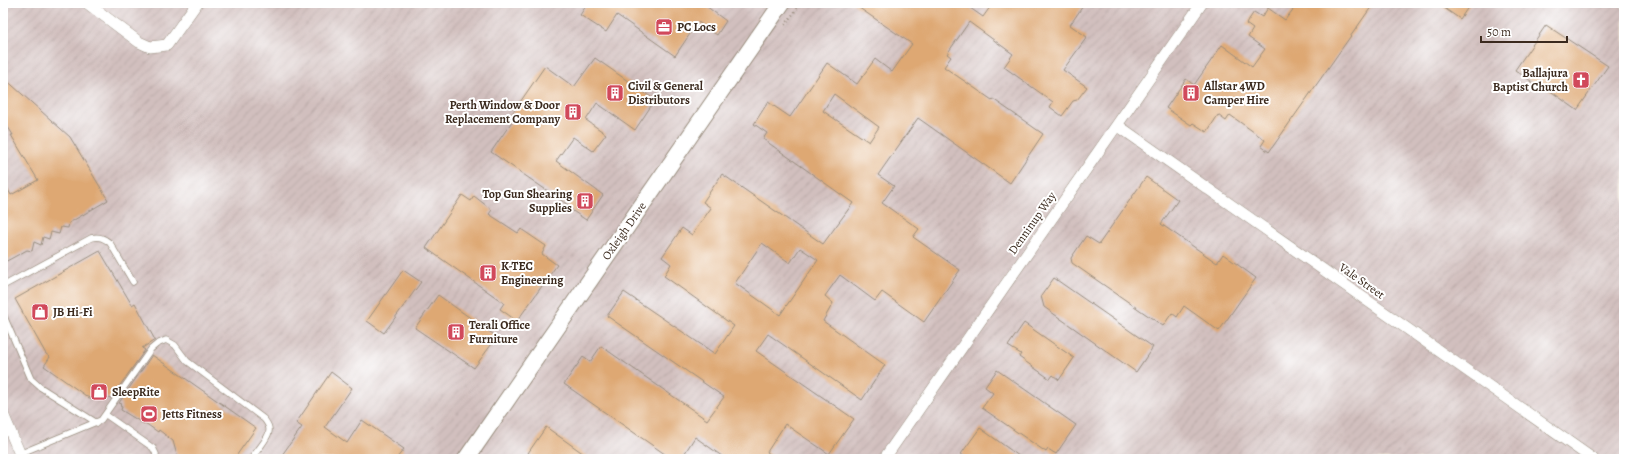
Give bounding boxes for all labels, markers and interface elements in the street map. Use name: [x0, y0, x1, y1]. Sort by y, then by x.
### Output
office icon: PC Locs: [654, 17, 674, 37]
scale bar: [1481, 18, 1567, 44]
place label: PC Locs: [677, 19, 716, 35]
text: 50 m: [1487, 24, 1511, 40]
place label: Ballajura Baptist Church: [1493, 65, 1568, 95]
church icon: Ballajura Baptist Church: [1571, 70, 1591, 90]
place label: Civil & General Distributors: [628, 78, 704, 108]
place label: Allstar 4WD Camper Hire: [1203, 78, 1269, 108]
building icon: Civil & General Distributors: [605, 83, 625, 103]
building icon: Allstar 4WD Camper Hire: [1181, 83, 1201, 103]
place label: Perth Window & Door Replacement Company: [445, 97, 560, 127]
building icon: Perth Window & Door Replacement Company: [563, 102, 583, 122]
place label: Top Gun Shearing Supplies: [482, 186, 573, 216]
street label: Denninup Way: [1004, 188, 1060, 258]
building icon: Top Gun Shearing Supplies: [575, 191, 595, 211]
street label: Oxleigh Drive: [598, 199, 650, 263]
place label: K-TEC Engineering: [501, 258, 564, 288]
street label: Vale Street: [1335, 259, 1388, 303]
building icon: K-TEC Engineering: [478, 263, 498, 283]
shop icon: JB Hi-Fi: [30, 302, 50, 322]
place label: JB Hi-Fi: [53, 304, 93, 320]
place label: Terali Office Furniture: [469, 317, 531, 347]
building icon: Terali Office Furniture: [446, 322, 466, 342]
shop icon: SleepRite: [89, 382, 109, 402]
place label: SleepRite: [112, 384, 160, 400]
sports icon: Jetts Fitness: [139, 404, 159, 424]
place label: Jetts Fitness: [162, 406, 222, 422]

